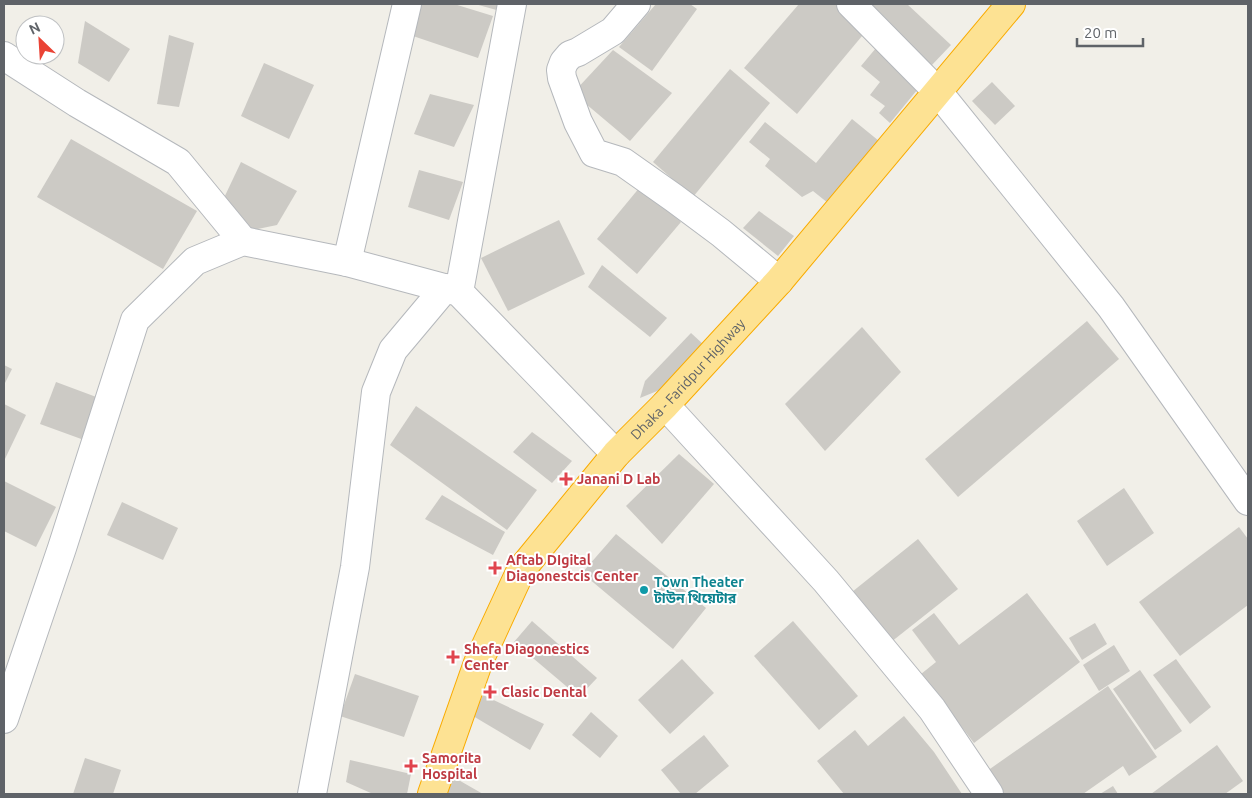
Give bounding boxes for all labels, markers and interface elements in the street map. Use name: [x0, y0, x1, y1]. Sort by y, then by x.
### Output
north arrow: [15, 15, 65, 65]
scale bar: [1077, 15, 1143, 47]
text: N: [26, 19, 43, 38]
text: 20 m: [1084, 24, 1117, 41]
street label: Dhaka - Faridpur Highway: [627, 315, 748, 443]
place label: Janani D Lab: [577, 471, 660, 487]
marker: Janani D Lab: [559, 472, 573, 486]
place label: Aftab DIgital Diagonestcis Center: [506, 552, 639, 584]
marker: Aftab DIgital Diagonestcis Center: [488, 561, 502, 575]
place label: Town Theater টাউন থিয়েটার: [653, 574, 744, 606]
marker: Town Theater টাউন থিয়েটার: [638, 584, 650, 596]
place label: Shefa Diagonestics Center: [464, 641, 590, 673]
marker: Shefa Diagonestics Center: [446, 650, 460, 664]
place label: Clasic Dental: [501, 684, 587, 700]
marker: Clasic Dental: [483, 685, 497, 699]
place label: Samorita Hospital: [422, 750, 481, 782]
marker: Samorita Hospital: [404, 759, 418, 773]

